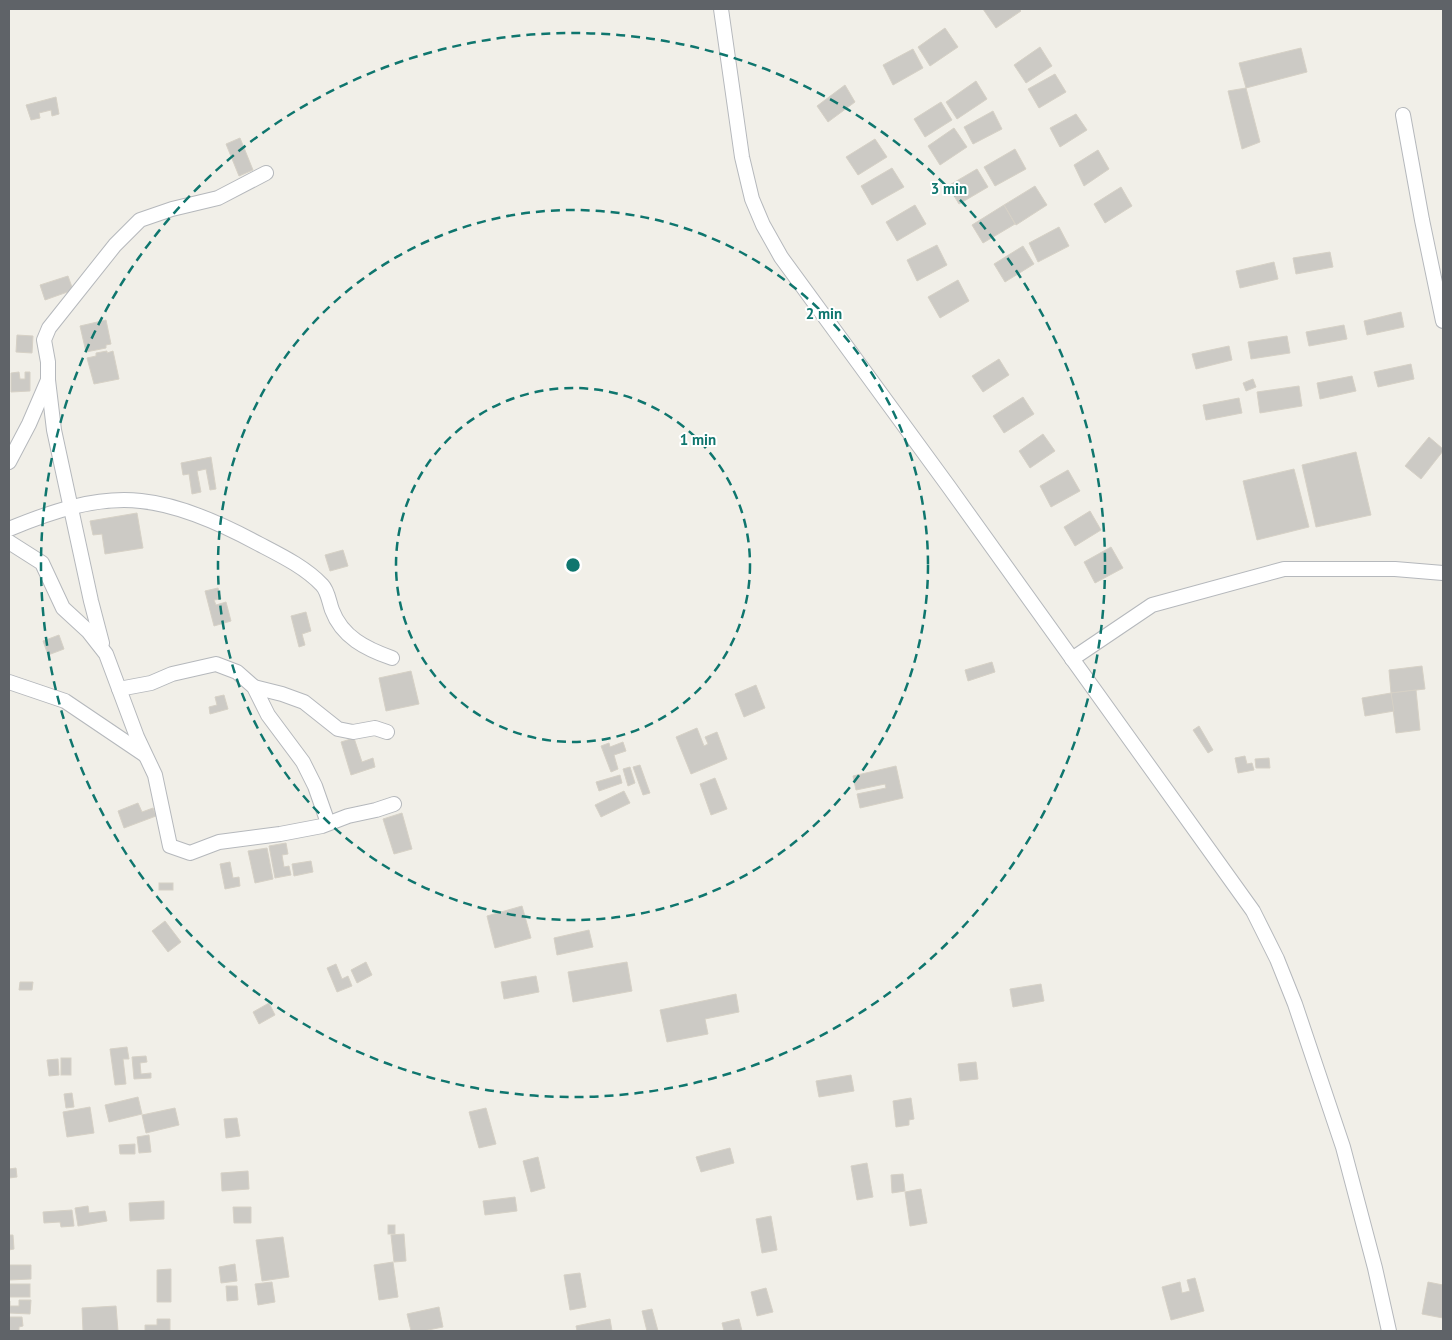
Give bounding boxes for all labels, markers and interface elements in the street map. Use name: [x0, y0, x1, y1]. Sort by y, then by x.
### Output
text: 3 min: [931, 179, 967, 198]
text: 2 min: [806, 304, 842, 323]
text: 1 min: [680, 430, 716, 449]
centre of rings: [564, 556, 582, 574]

